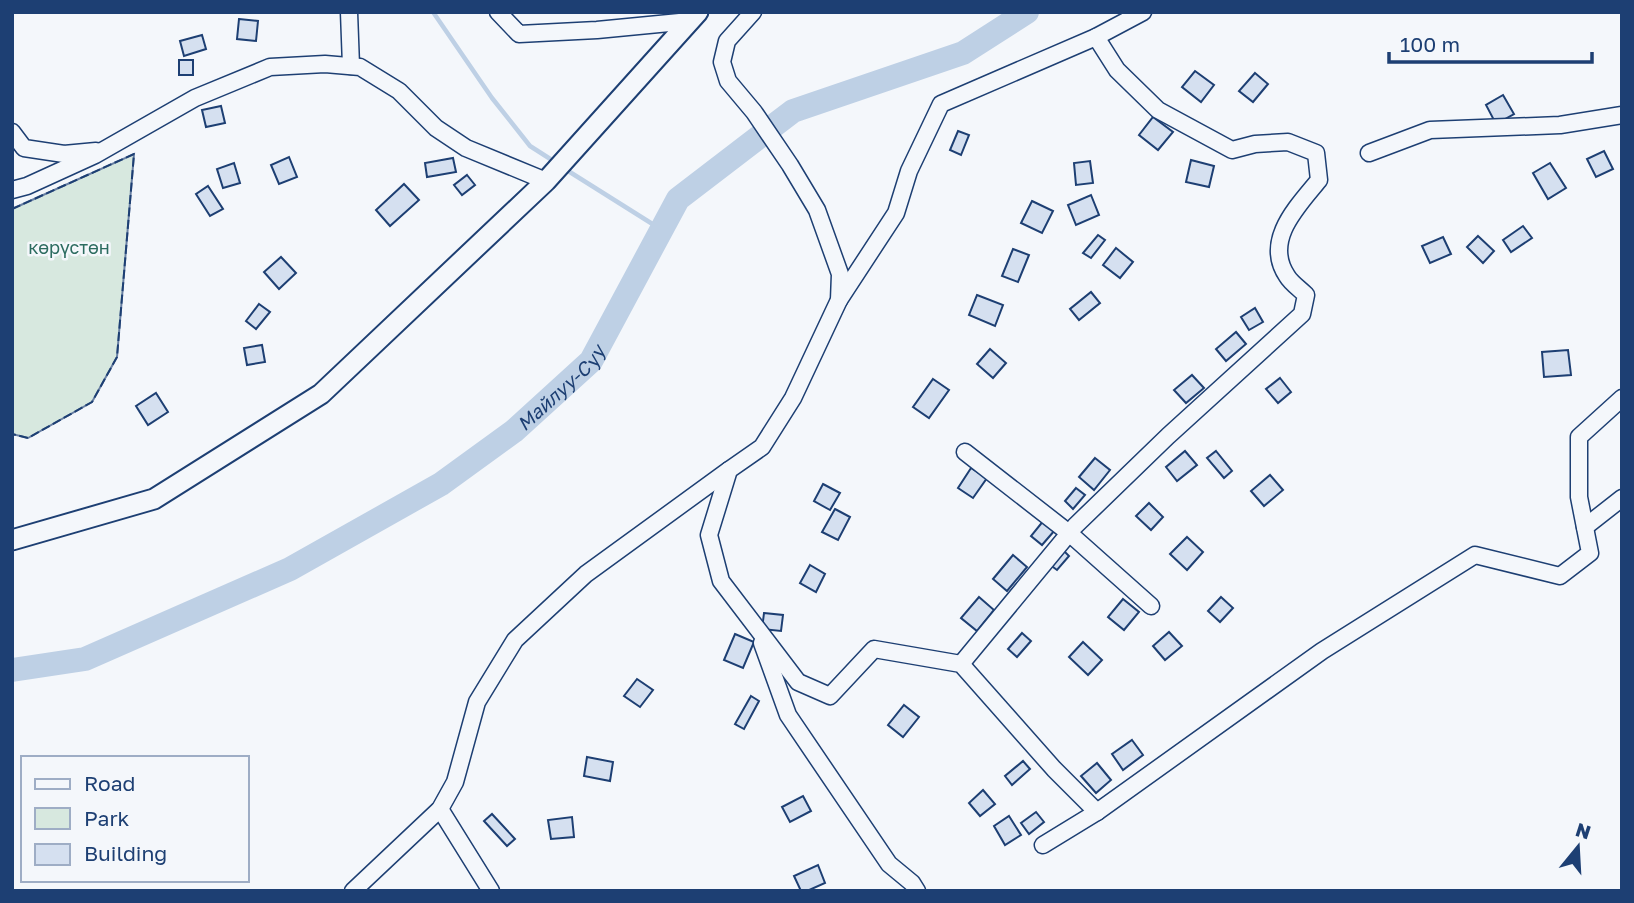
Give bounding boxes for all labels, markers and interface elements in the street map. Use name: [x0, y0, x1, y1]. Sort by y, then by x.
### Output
scale bar: [1389, 21, 1592, 65]
text: 100 m: [1400, 31, 1460, 57]
park label: көрүстөн: [28, 236, 110, 258]
water label: Майлуу-Суу: [512, 339, 610, 435]
legend: [21, 756, 248, 882]
text: Road: [84, 770, 135, 796]
text: Park: [84, 805, 130, 831]
north arrow: [1543, 812, 1613, 882]
text: N: [1573, 817, 1594, 844]
text: Building: [84, 840, 167, 866]

